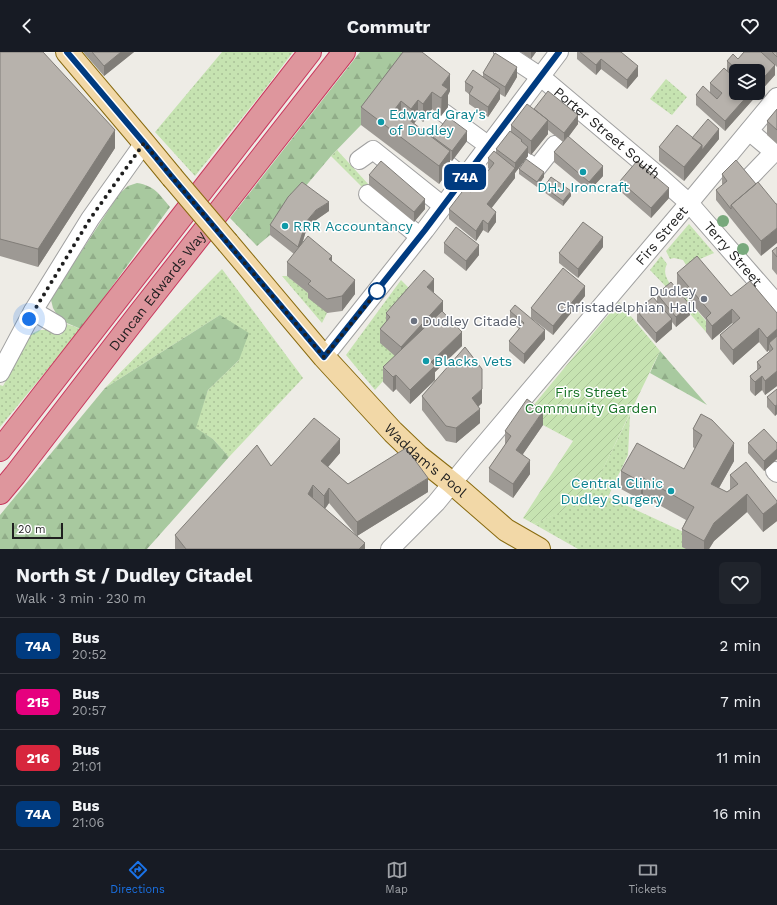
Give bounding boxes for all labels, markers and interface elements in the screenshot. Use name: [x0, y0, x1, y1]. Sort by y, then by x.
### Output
icon: back: [16, 15, 38, 37]
icon: heart: [739, 15, 761, 37]
text: Commutr: [347, 16, 430, 37]
map controls: [729, 64, 765, 100]
button: layers: [729, 64, 765, 100]
street label: Porter Street South: [551, 84, 663, 182]
place label: Edward Gray's of Dudley: [389, 106, 486, 138]
marker: Edward Gray's of Dudley: [376, 117, 386, 127]
line badge: 74A: [442, 164, 488, 190]
marker: DHJ Ironcraft: [578, 167, 588, 177]
text: 74A: [452, 169, 478, 185]
place label: DHJ Ironcraft: [537, 179, 629, 195]
street label: Firs Street: [632, 203, 691, 268]
place label: RRR Accountancy: [293, 218, 414, 234]
street label: Terry Street: [701, 218, 766, 289]
marker: RRR Accountancy: [280, 221, 290, 231]
street label: Duncan Edwards Way: [105, 227, 209, 354]
unlabelled marker: [368, 282, 386, 300]
place label: Dudley Christadelphian Hall: [557, 283, 697, 315]
marker: Dudley Christadelphian Hall: [699, 294, 709, 304]
your location: [19, 309, 39, 329]
place label: Dudley Citadel: [422, 313, 522, 329]
marker: Dudley Citadel: [409, 316, 419, 326]
place label: Blacks Vets: [434, 353, 512, 369]
marker: Blacks Vets: [421, 356, 431, 366]
park label: Firs Street Community Garden: [525, 384, 657, 416]
street label: Waddam's Pool: [381, 420, 471, 501]
place label: Central Clinic Dudley Surgery: [560, 475, 664, 507]
marker: Central Clinic Dudley Surgery: [666, 486, 676, 496]
scale bar: [12, 521, 63, 540]
text: 20 m: [18, 523, 46, 536]
button: heart: [719, 562, 761, 604]
text: North St / Dudley Citadel: [16, 564, 252, 587]
text: Walk · 3 min · 230 m: [16, 591, 146, 606]
text: Bus: [72, 629, 100, 647]
text: 2 min: [720, 637, 761, 655]
text: 74A: [25, 638, 51, 654]
text: 20:52: [72, 647, 107, 662]
text: Bus: [72, 685, 100, 703]
text: 7 min: [720, 693, 761, 711]
text: 215: [27, 694, 49, 710]
text: 20:57: [72, 703, 106, 718]
text: Bus: [72, 741, 100, 759]
text: 11 min: [717, 749, 761, 767]
text: 216: [26, 750, 50, 766]
text: 21:01: [72, 759, 102, 774]
text: Bus: [72, 797, 100, 815]
text: 16 min: [713, 805, 761, 823]
text: 74A: [25, 806, 51, 822]
text: 21:06: [72, 815, 105, 830]
tab: Directions: [110, 859, 165, 896]
tab: Map: [385, 859, 408, 896]
tab: Tickets: [628, 859, 667, 896]

